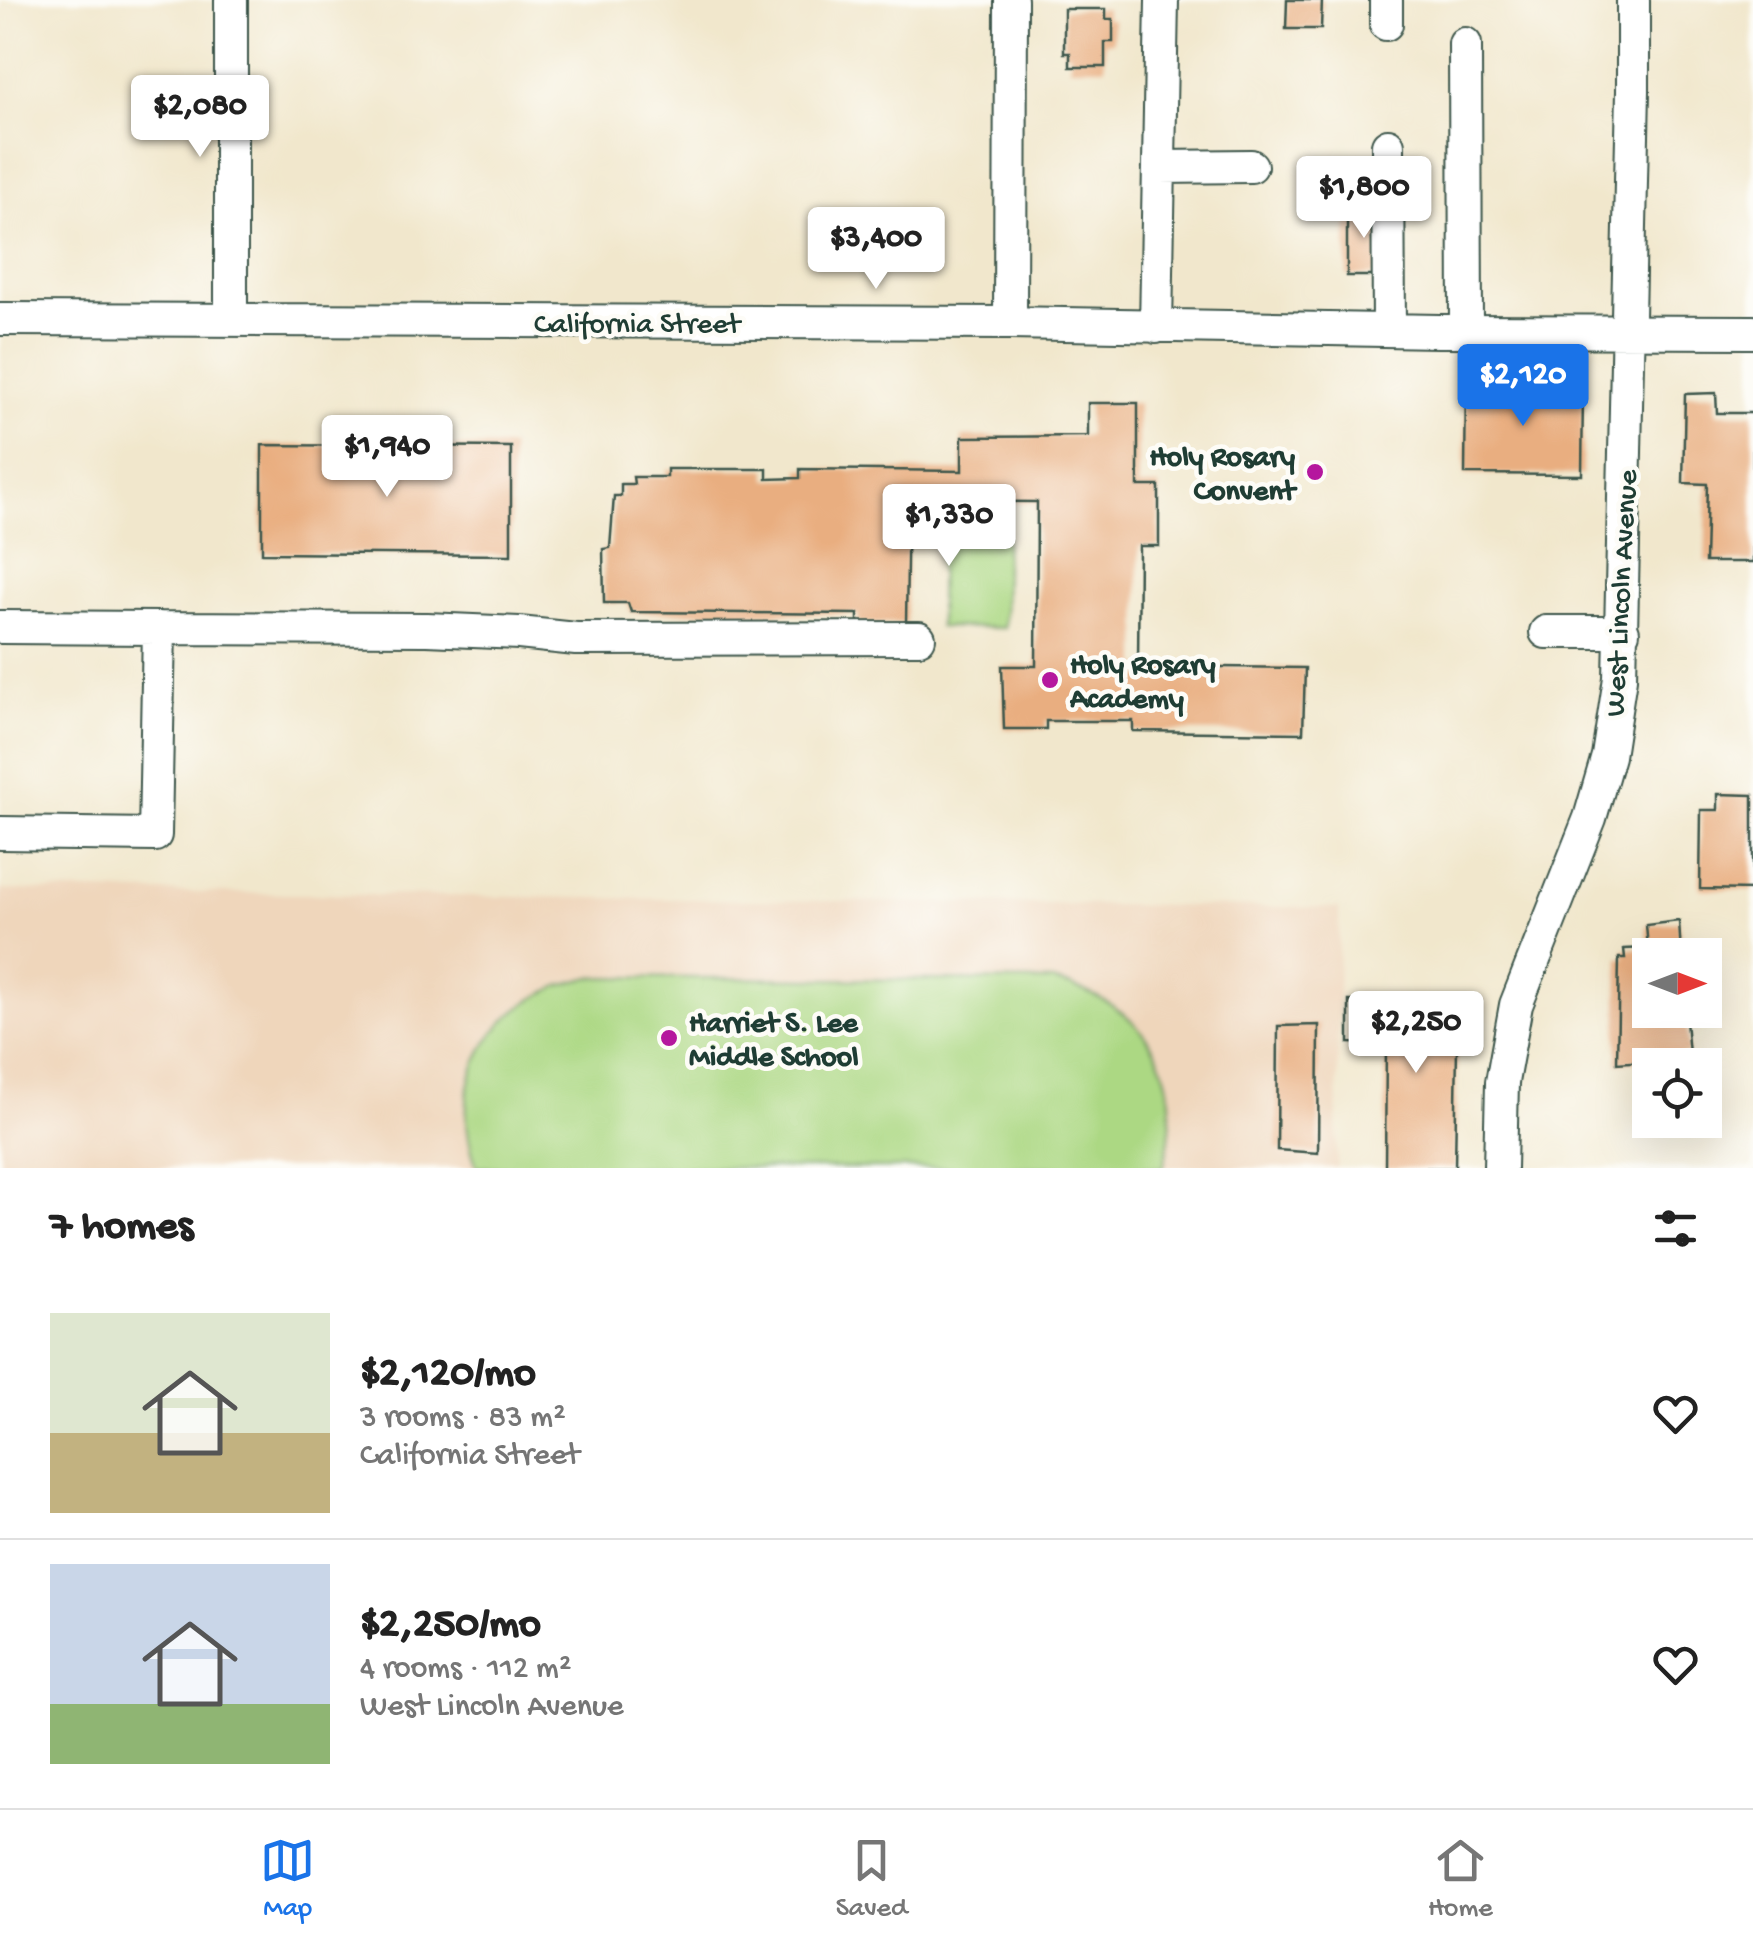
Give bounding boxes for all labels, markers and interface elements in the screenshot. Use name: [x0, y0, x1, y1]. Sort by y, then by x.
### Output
pin: $2,080: [119, 75, 281, 160]
text: $2,080: [153, 88, 247, 126]
pin: $1,800: [1283, 156, 1445, 241]
text: $1,800: [1318, 169, 1410, 207]
pin: $3,400: [795, 207, 957, 292]
text: $3,400: [830, 220, 922, 258]
street label: California Street: [534, 309, 743, 344]
pin: $2,120: [1442, 344, 1604, 429]
text: $2,120: [1480, 357, 1566, 395]
pin: $1,940: [306, 415, 468, 500]
text: $1,940: [344, 428, 430, 466]
place label: Holy Rosary Convent: [1149, 442, 1298, 511]
marker: Holy Rosary Convent: [1304, 461, 1326, 483]
street label: West Lincoln Avenue: [1600, 468, 1647, 718]
pin: $1,330: [868, 484, 1030, 569]
text: $1,330: [905, 497, 993, 535]
place label: Holy Rosary Academy: [1069, 650, 1216, 719]
marker: Holy Rosary Academy: [1039, 669, 1061, 691]
north arrow: [1632, 938, 1722, 1028]
map controls: [1632, 938, 1722, 1138]
pin: $2,250: [1335, 991, 1497, 1076]
text: $2,250: [1371, 1004, 1461, 1042]
place label: Harriet S. Lee Middle School: [689, 1008, 859, 1077]
marker: Harriet S. Lee Middle School: [658, 1027, 680, 1049]
button: locate: [1632, 1048, 1722, 1138]
icon: filters: [1648, 1201, 1703, 1256]
text: 7 homes: [50, 1204, 193, 1253]
text: $2,120/mo: [360, 1351, 536, 1400]
icon: home: [130, 1353, 250, 1473]
icon: heart: [1648, 1386, 1703, 1441]
text: 3 rooms · 83 m²: [360, 1400, 566, 1438]
text: California Street: [360, 1438, 580, 1476]
text: $2,250/mo: [360, 1602, 541, 1651]
icon: home: [130, 1604, 250, 1724]
icon: heart: [1648, 1637, 1703, 1692]
text: 4 rooms · 112 m²: [360, 1651, 571, 1689]
text: West Lincoln Avenue: [360, 1689, 624, 1727]
tab: Map: [260, 1833, 315, 1926]
tab: Saved: [836, 1833, 907, 1926]
tab: Home: [1428, 1833, 1493, 1926]

